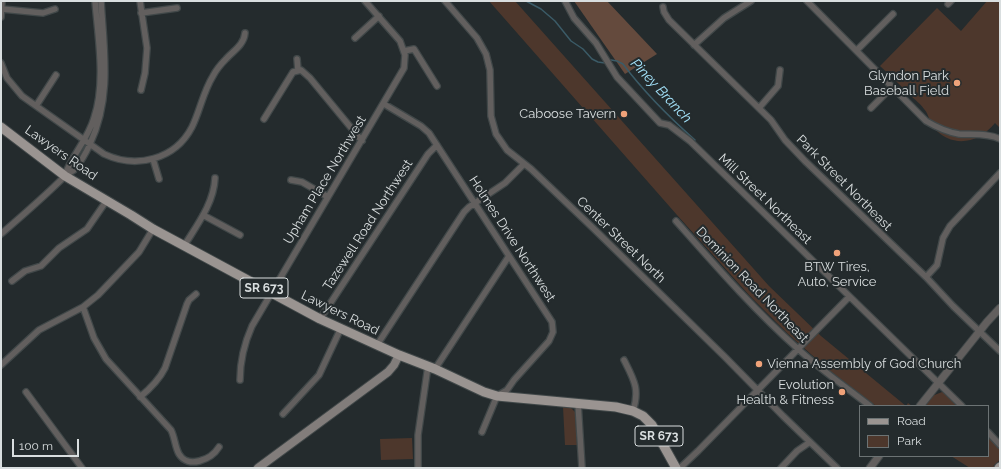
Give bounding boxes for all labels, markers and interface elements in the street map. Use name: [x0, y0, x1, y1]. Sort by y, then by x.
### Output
water label: Piney Branch: [627, 55, 695, 127]
place label: Glyndon Park Baseball Field: [864, 68, 949, 99]
marker: Glyndon Park Baseball Field: [952, 78, 962, 88]
place label: Caboose Tavern: [519, 106, 616, 122]
marker: Caboose Tavern: [619, 109, 629, 119]
street label: Upham Place Northwest: [280, 113, 370, 247]
street label: Lawyers Road: [22, 122, 100, 184]
street label: Park Street Northeast: [793, 132, 895, 234]
street label: Mill Street Northeast: [715, 150, 815, 248]
street label: Tazewell Road Northwest: [320, 157, 416, 293]
street label: Holmes Drive Northwest: [465, 173, 559, 305]
street label: Center Street North: [573, 194, 669, 286]
street label: Dominion Road Northeast: [693, 224, 811, 346]
marker: BTW Tires, Auto, Service: [832, 248, 842, 258]
place label: BTW Tires, Auto, Service: [798, 259, 876, 290]
road number: SR 673: [240, 278, 288, 298]
street label: Lawyers Road: [298, 287, 382, 339]
place label: Vienna Assembly of God Church: [767, 356, 961, 372]
marker: Vienna Assembly of God Church: [754, 359, 764, 369]
place label: Evolution Health & Fitness: [736, 377, 834, 408]
marker: Evolution Health & Fitness: [837, 387, 847, 397]
legend: [859, 405, 989, 457]
text: Road: [897, 414, 926, 428]
road number: SR 673: [635, 426, 683, 446]
scale bar: [14, 431, 81, 457]
text: Park: [897, 434, 922, 448]
text: 100 m: [19, 439, 53, 453]

